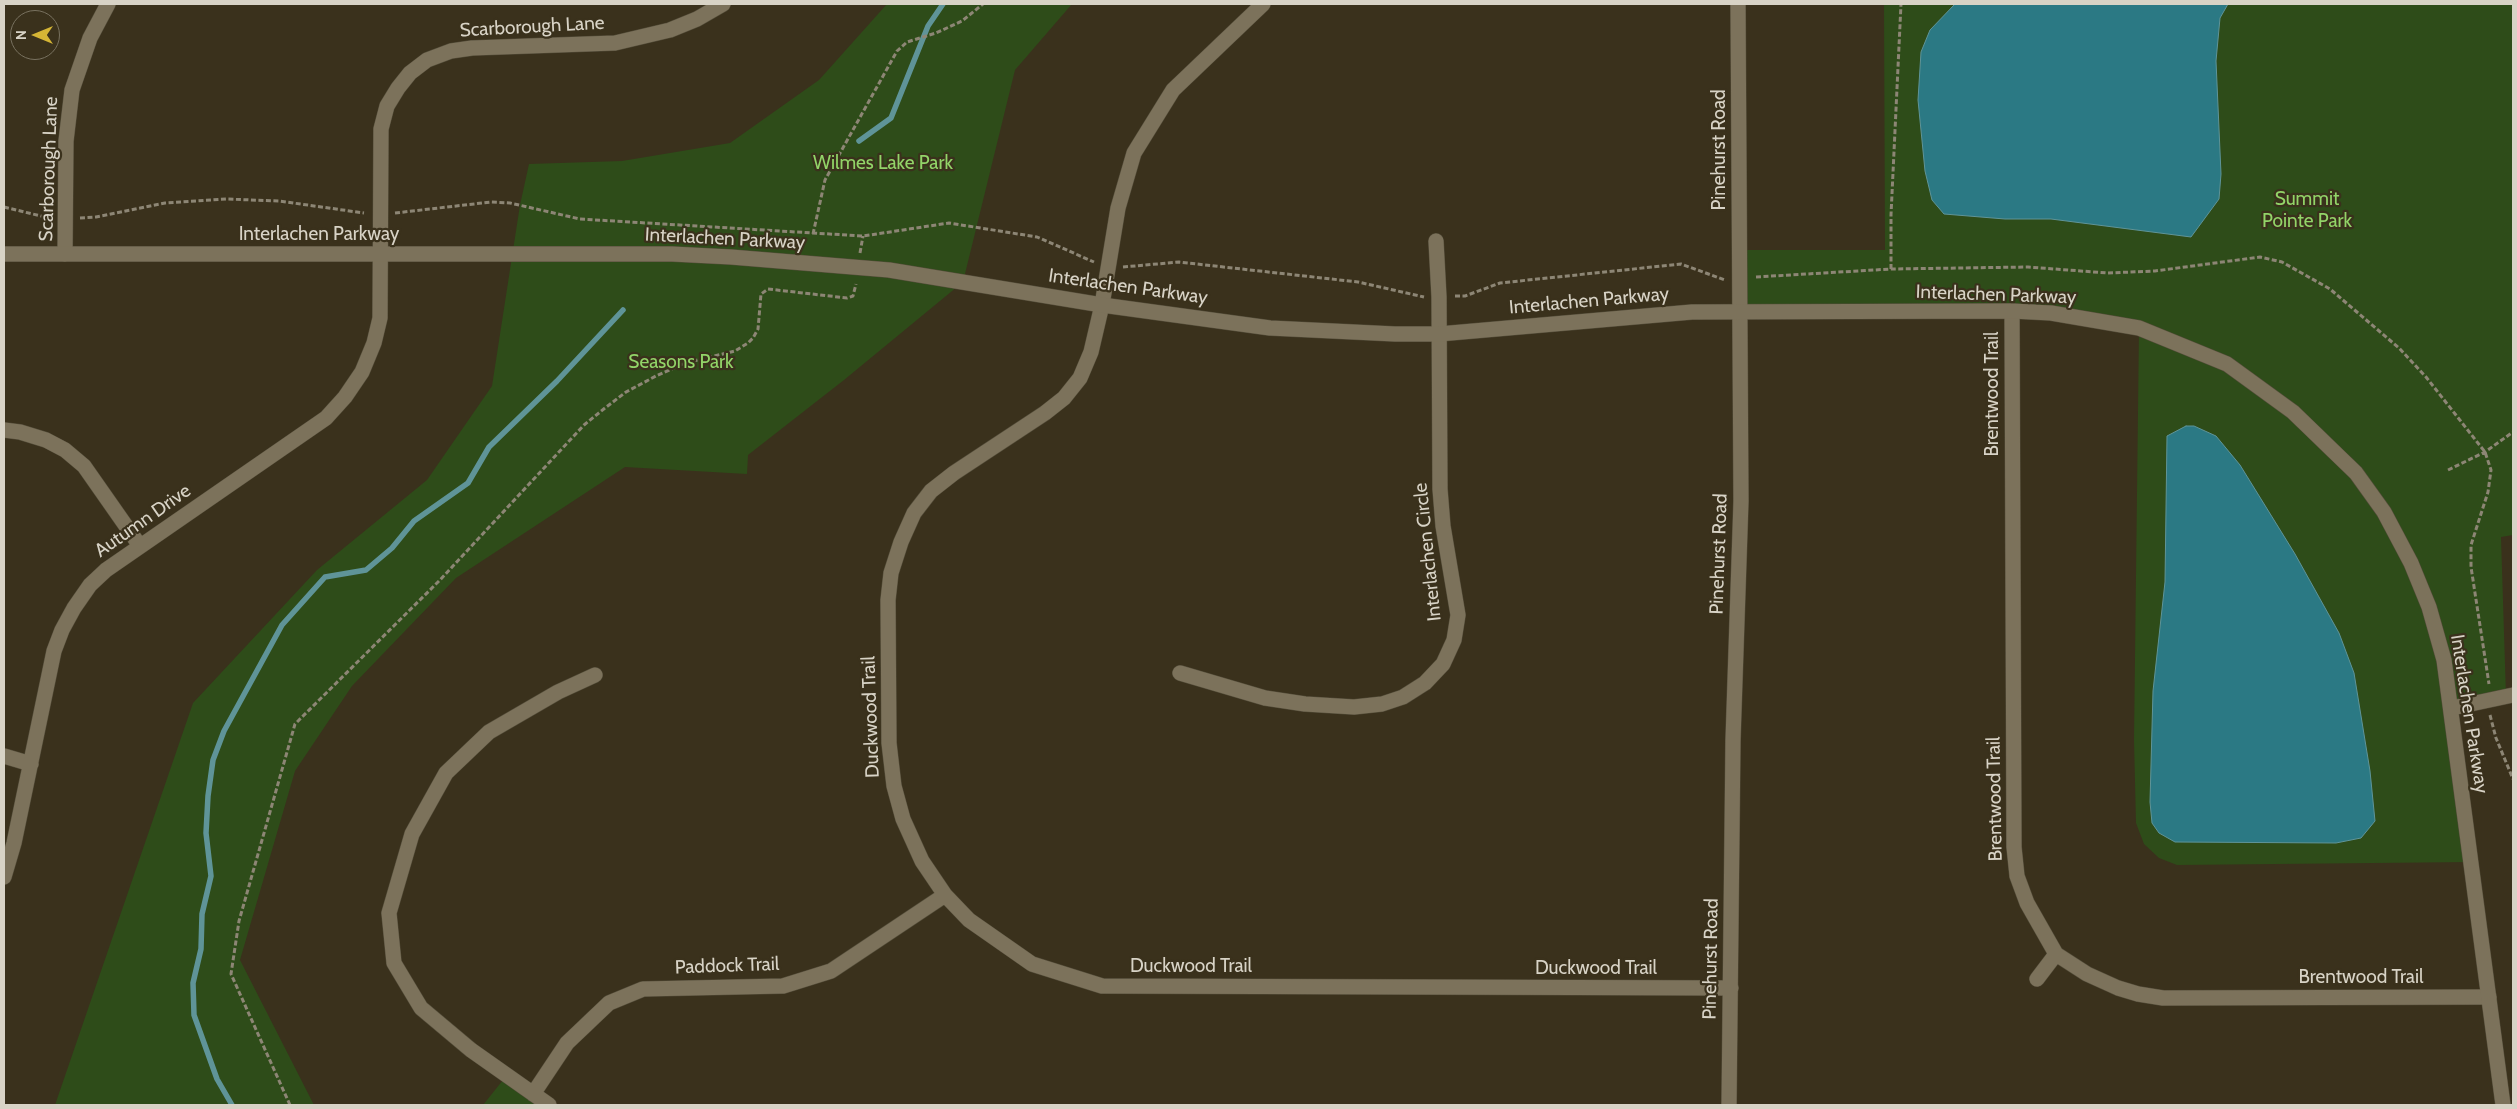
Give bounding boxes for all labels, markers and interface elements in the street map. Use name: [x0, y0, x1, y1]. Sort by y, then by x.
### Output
north arrow: [10, 10, 60, 60]
street label: Scarborough Lane: [459, 12, 605, 42]
text: N: [12, 30, 30, 40]
street label: Pinehurst Road: [1708, 89, 1730, 211]
street label: Scarborough Lane: [35, 96, 63, 242]
park label: Wilmes Lake Park: [813, 152, 953, 174]
park label: Summit Pointe Park: [2262, 188, 2352, 232]
street label: Interlachen Parkway: [239, 223, 399, 245]
street label: Interlachen Parkway: [644, 223, 806, 255]
street label: Interlachen Parkway: [1047, 265, 1209, 309]
street label: Interlachen Parkway: [1915, 281, 2077, 309]
street label: Interlachen Parkway: [1508, 283, 1670, 319]
street label: Brentwood Trail: [1981, 332, 2003, 456]
park label: Seasons Park: [628, 351, 734, 373]
street label: Autumn Drive: [91, 480, 195, 562]
street label: Interlachen Circle: [1409, 482, 1447, 622]
street label: Pinehurst Road: [1705, 493, 1733, 615]
street label: Interlachen Parkway: [2445, 633, 2493, 795]
street label: Duckwood Trail: [857, 656, 885, 778]
street label: Brentwood Trail: [1983, 736, 2007, 862]
street label: Pinehurst Road: [1699, 898, 1723, 1020]
street label: Paddock Trail: [674, 953, 780, 979]
street label: Duckwood Trail: [1130, 955, 1252, 977]
street label: Duckwood Trail: [1535, 957, 1657, 979]
street label: Brentwood Trail: [2299, 966, 2423, 988]

